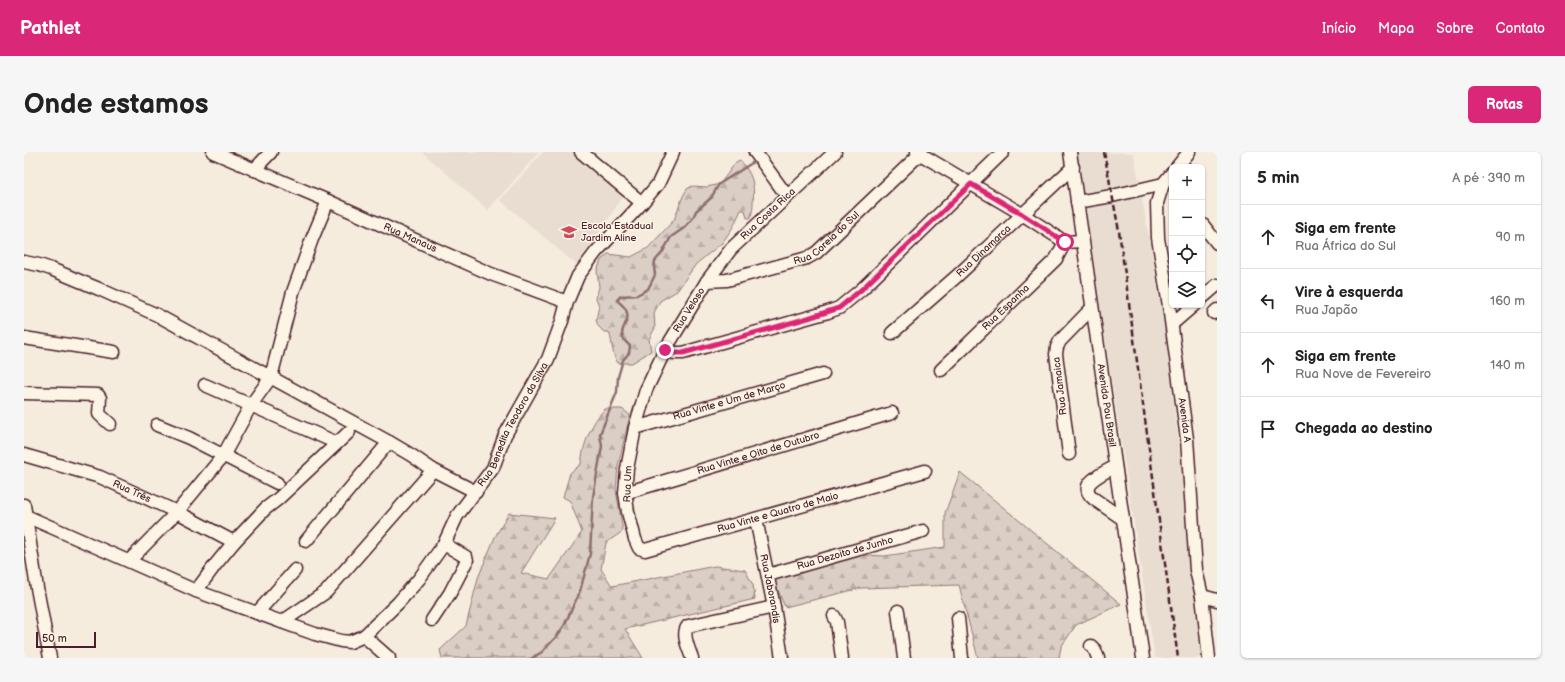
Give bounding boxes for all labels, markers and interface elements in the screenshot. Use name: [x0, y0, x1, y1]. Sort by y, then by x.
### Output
text: Pathlet: [20, 17, 81, 40]
text: Início: [1322, 20, 1356, 37]
text: Mapa: [1378, 20, 1414, 37]
text: Sobre: [1436, 20, 1474, 37]
text: Contato: [1496, 20, 1545, 37]
button: Rotas: [1468, 86, 1541, 123]
text: Onde estamos: [24, 88, 209, 121]
map controls: [1169, 164, 1205, 308]
button: +: [1169, 164, 1205, 200]
text: 5 min: [1257, 168, 1300, 188]
text: A pé · 390 m: [1452, 170, 1525, 186]
street label: Rua Costa Rica: [738, 185, 798, 242]
button: −: [1169, 200, 1205, 236]
street label: Rua Coreia do Sul: [792, 209, 862, 267]
text: Siga em frente: [1295, 219, 1396, 238]
place label: Escola Estadual Jardim Aline: [581, 220, 653, 244]
street label: Rua Manaus: [382, 221, 439, 255]
street label: Rua Dinamarca: [954, 222, 1014, 279]
school or university icon: Escola Estadual Jardim Aline: [560, 223, 578, 241]
icon: ahead: [1257, 226, 1279, 248]
text: 90 m: [1496, 229, 1525, 245]
route start: [1056, 233, 1074, 251]
button: locate: [1169, 236, 1205, 272]
text: Rua África do Sul: [1295, 238, 1396, 254]
button: layers: [1169, 272, 1205, 308]
street label: Rua Espanha: [980, 282, 1032, 333]
text: Vire à esquerda: [1295, 283, 1403, 302]
street label: Rua Veloso: [671, 285, 708, 335]
icon: left: [1257, 290, 1279, 312]
text: 160 m: [1490, 293, 1525, 309]
text: Rua Japão: [1295, 302, 1358, 318]
route end: [656, 341, 674, 359]
text: Siga em frente: [1295, 347, 1396, 366]
icon: ahead: [1257, 354, 1279, 376]
street label: Rua Jamaica: [1050, 356, 1070, 416]
text: 140 m: [1490, 357, 1525, 373]
street label: Rua Benedita Teodoro da Silva: [475, 360, 551, 489]
street label: Avenida Pau Brasil: [1095, 363, 1118, 448]
text: Rua Nove de Fevereiro: [1295, 366, 1431, 382]
street label: Rua Vinte e Um de Março: [672, 379, 787, 423]
street label: Avenida A: [1176, 397, 1193, 444]
icon: arrive: [1257, 418, 1279, 440]
text: Chegada ao destino: [1295, 419, 1433, 438]
street label: Rua Vinte e Oito de Outubro: [696, 429, 821, 477]
street label: Rua Um: [621, 465, 635, 503]
street label: Rua Três: [111, 478, 153, 505]
street label: Rua Vinte e Quatro de Maio: [716, 490, 840, 535]
street label: Rua Dezoito de Junho: [795, 534, 895, 573]
street label: Rua Jaborandis: [757, 553, 782, 624]
scale bar: [36, 630, 96, 649]
text: 50 m: [42, 632, 67, 645]

